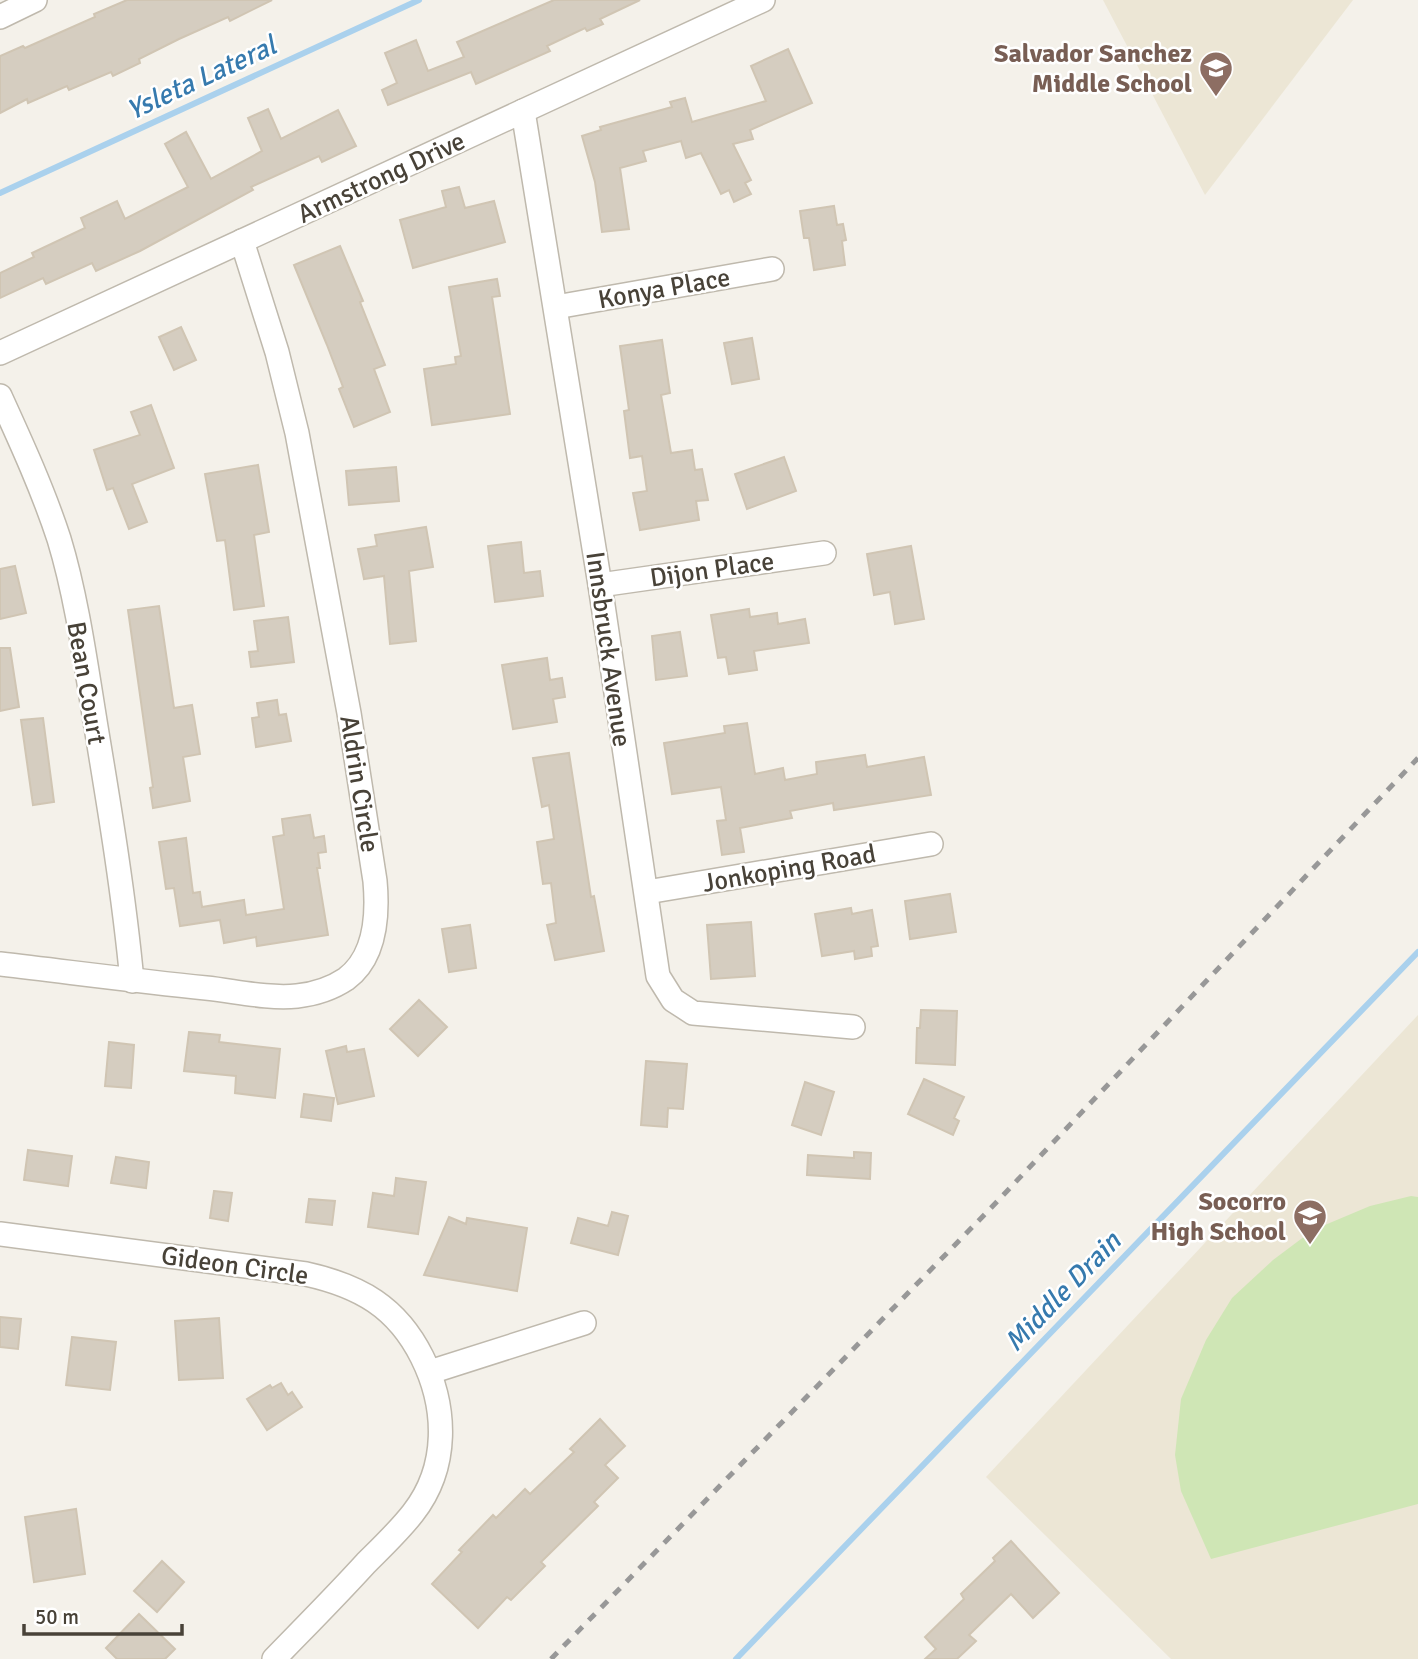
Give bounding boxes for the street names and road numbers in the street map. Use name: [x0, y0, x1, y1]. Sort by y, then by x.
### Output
street label: Armstrong Drive: [293, 125, 470, 231]
street label: Konya Place: [596, 262, 733, 316]
street label: Dijon Place: [648, 545, 776, 595]
street label: Innsbruck Avenue: [578, 549, 638, 749]
street label: Bean Court: [59, 619, 113, 747]
street label: Aldrin Circle: [332, 713, 386, 855]
street label: Jonkoping Road: [700, 838, 878, 900]
street label: Gideon Circle: [159, 1240, 311, 1292]

